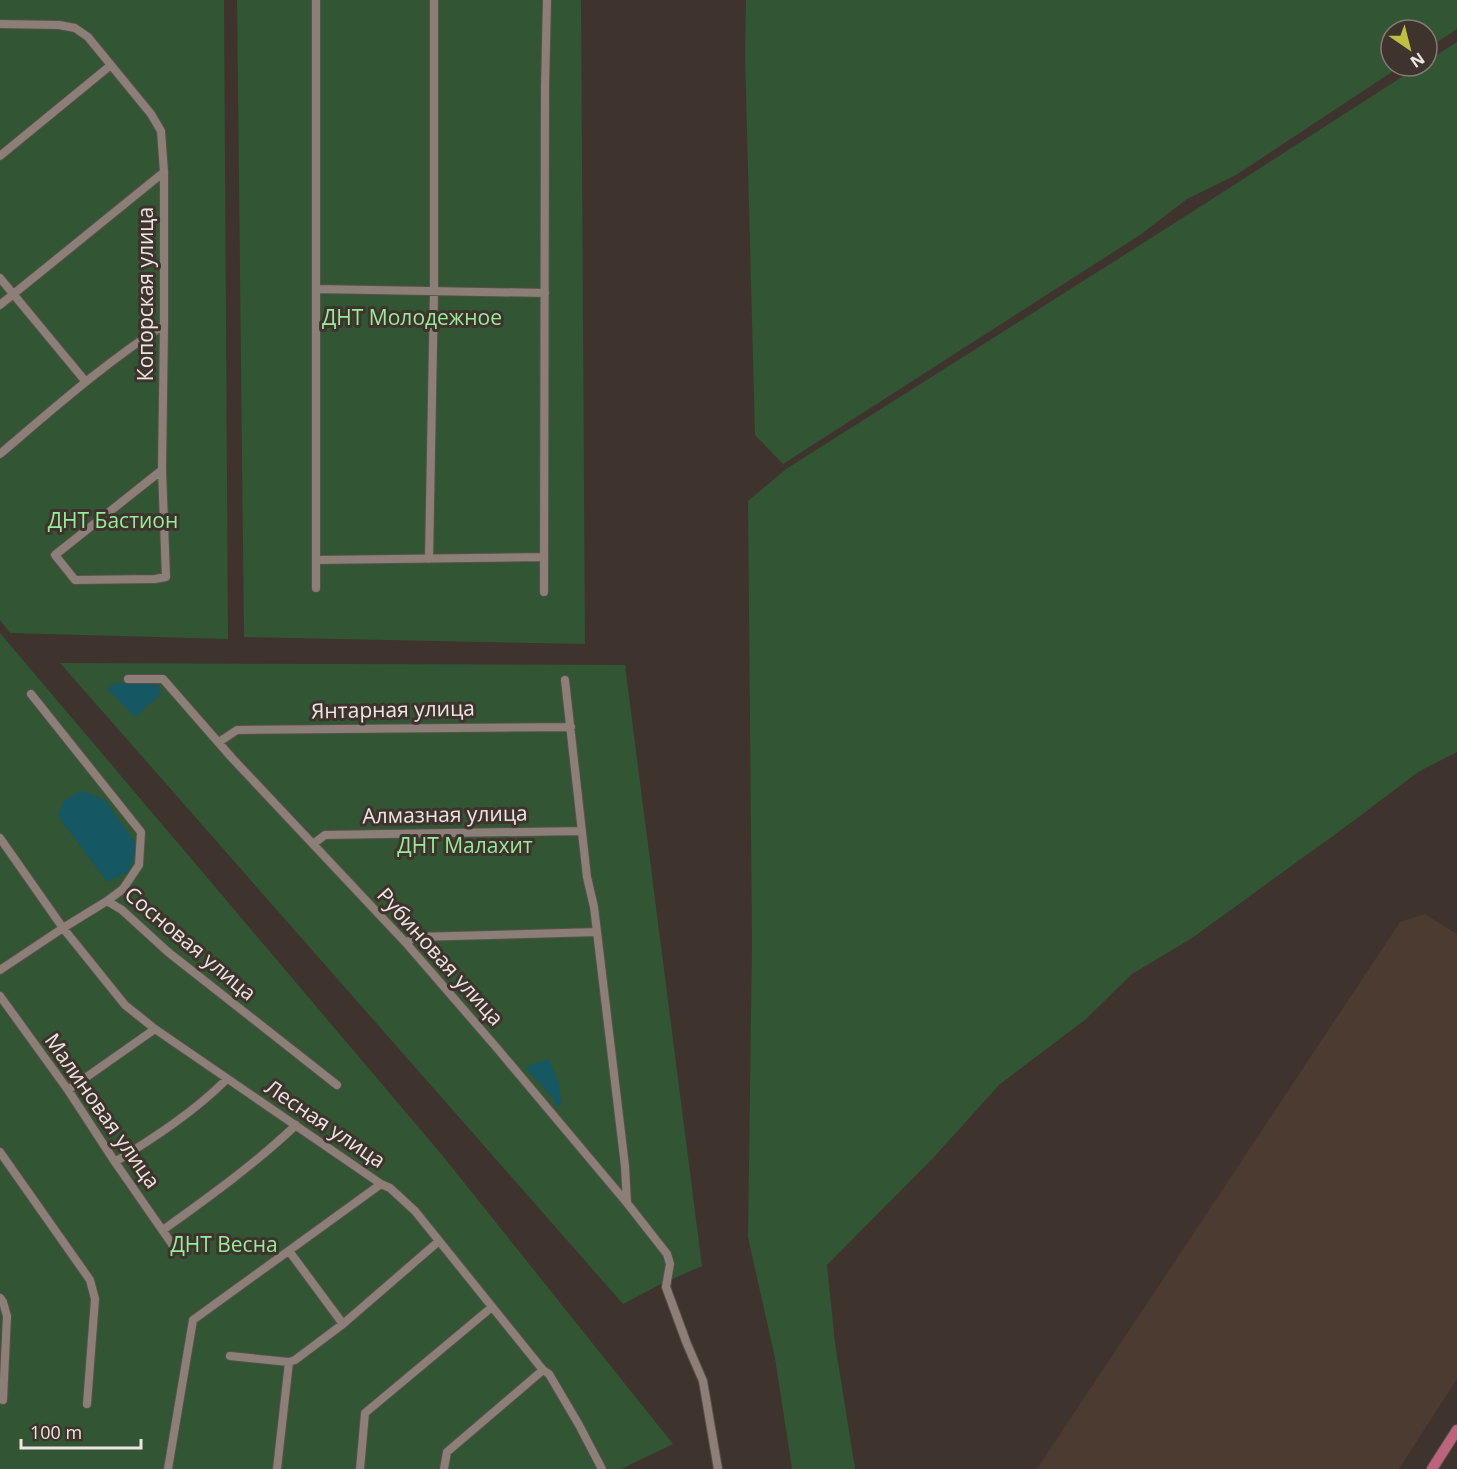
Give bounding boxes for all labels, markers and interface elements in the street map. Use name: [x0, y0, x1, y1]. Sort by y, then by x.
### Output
north arrow: [1379, 18, 1439, 78]
text: N: [1406, 48, 1429, 73]
street label: Копорская улица: [131, 207, 159, 381]
park label: ДНТ Молодежное: [322, 303, 502, 331]
park label: ДНТ Бастион: [48, 506, 178, 534]
street label: Янтарная улица: [311, 694, 475, 724]
street label: Алмазная улица: [362, 799, 528, 829]
park label: ДНТ Малахит: [397, 831, 533, 859]
street label: Сосновая улица: [119, 880, 262, 1006]
street label: Рубиновая улица: [371, 881, 510, 1031]
street label: Малиновая улица: [39, 1027, 167, 1194]
street label: Лесная улица: [260, 1073, 391, 1174]
park label: ДНТ Весна: [170, 1230, 278, 1258]
scale bar: [21, 1412, 141, 1450]
text: 100 m: [30, 1420, 82, 1444]

